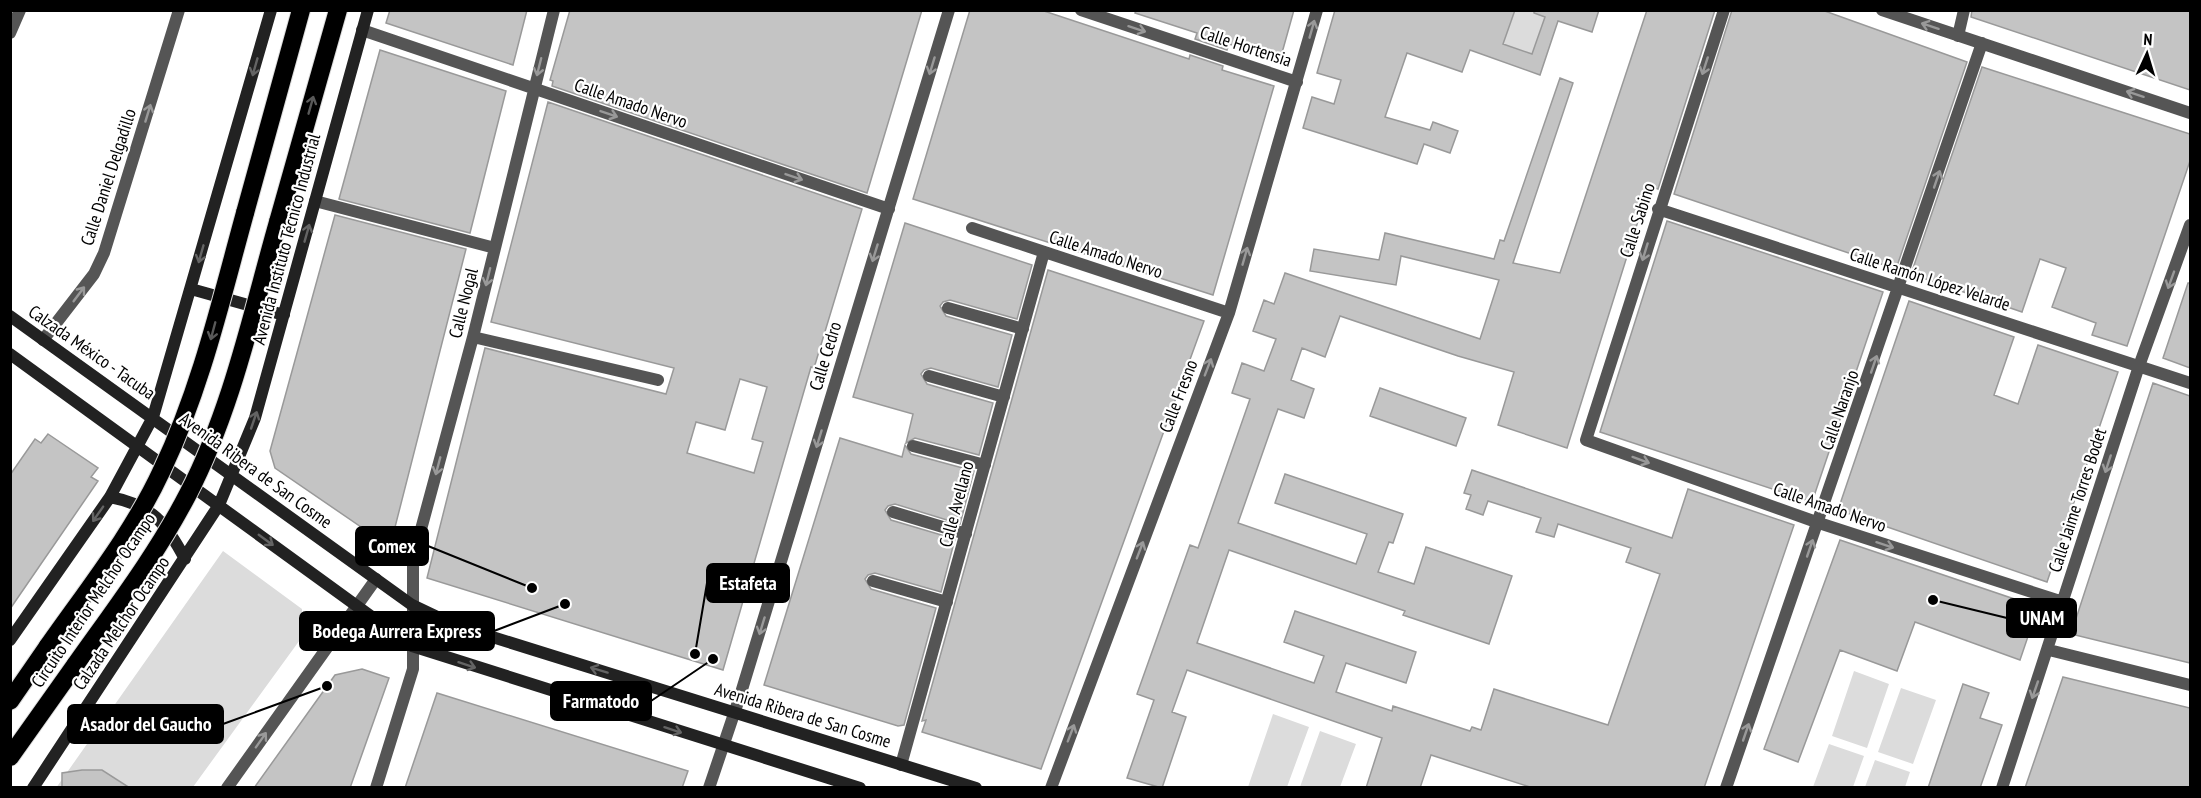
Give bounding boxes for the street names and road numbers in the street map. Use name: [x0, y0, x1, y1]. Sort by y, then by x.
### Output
street label: Calle Hortensia: [1197, 20, 1295, 72]
street label: Calle Amado Nervo: [571, 73, 691, 133]
street label: Calle Daniel Delgadillo: [75, 105, 141, 248]
street label: Avenida Instituto Técnico Industrial: [247, 130, 325, 347]
street label: Calle Sabino: [1614, 180, 1660, 260]
street label: Calle Amado Nervo: [1046, 225, 1166, 283]
street label: Calle Ramón López Velarde: [1847, 242, 2013, 316]
street label: Calle Nogal: [443, 265, 483, 340]
street label: Calzada México - Tacuba: [24, 300, 160, 404]
street label: Calle Cedro: [804, 319, 846, 393]
street label: Calle Fresno: [1154, 356, 1203, 436]
street label: Calle Naranjo: [1815, 367, 1864, 453]
street label: Avenida Ribera de San Cosme: [175, 407, 337, 533]
street label: Calle Jaime Torres Bodet: [2043, 425, 2111, 575]
street label: Calle Avellano: [934, 458, 979, 549]
street label: Calle Amado Nervo: [1770, 477, 1890, 537]
street label: Circuito Interior Melchor Ocampo: [26, 508, 160, 692]
street label: Calzada Melchor Ocampo: [68, 551, 174, 694]
street label: Avenida Ribera de San Cosme: [712, 677, 894, 753]

